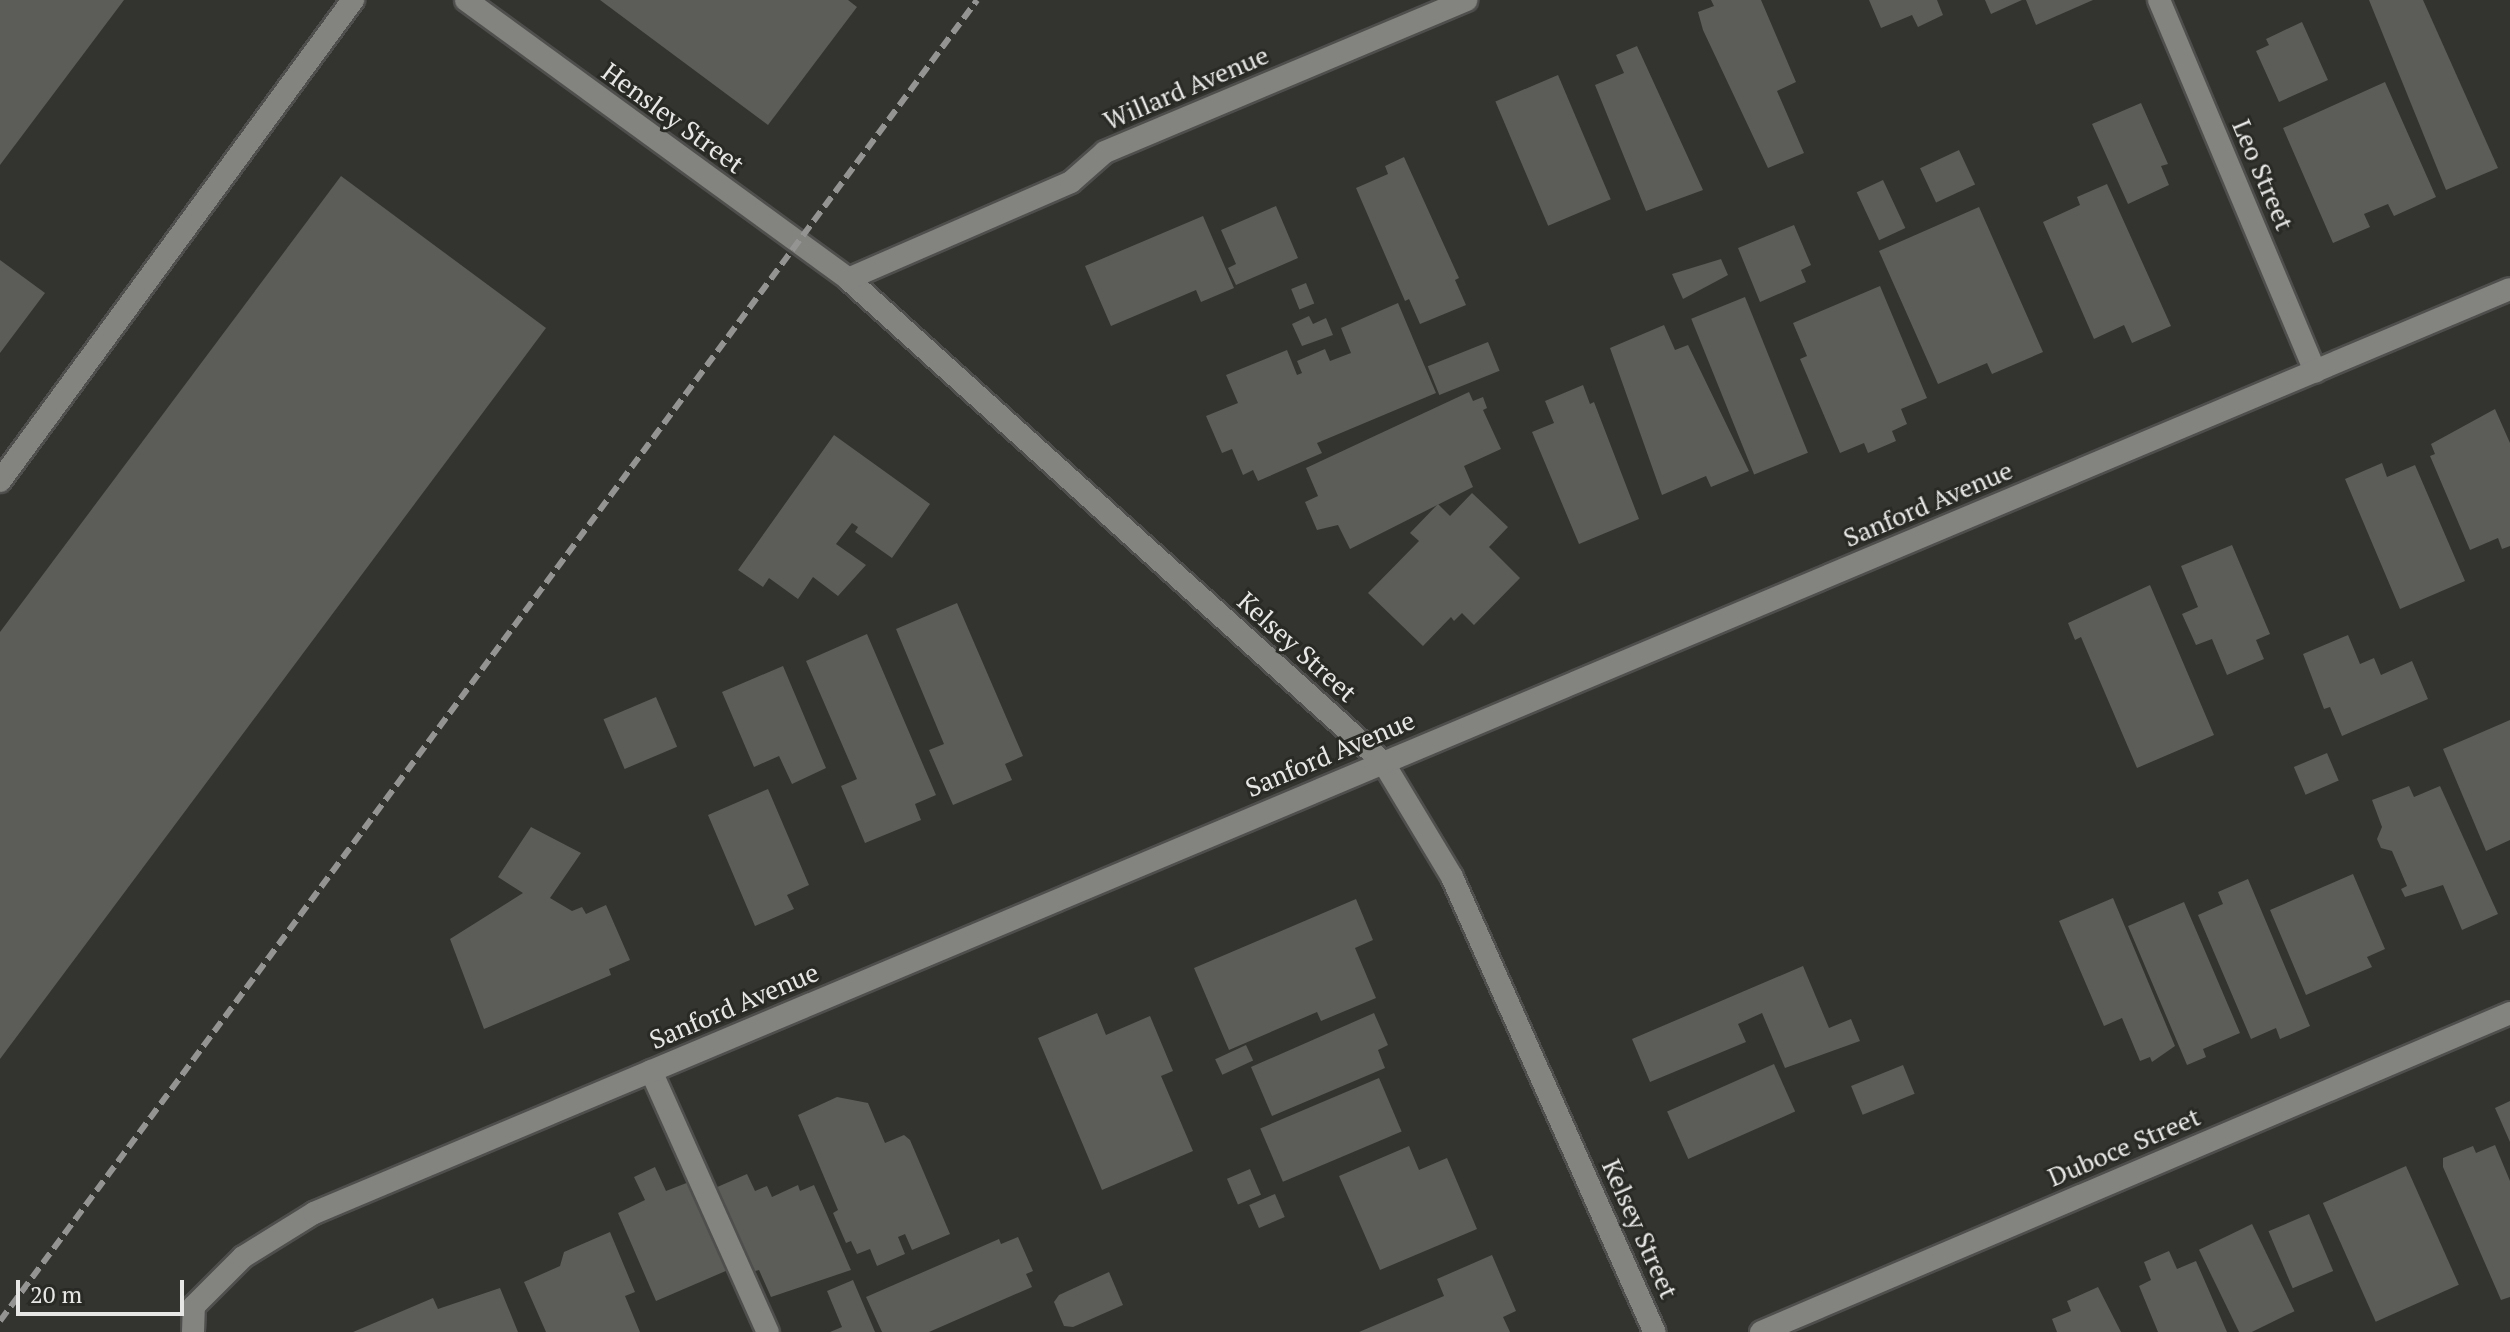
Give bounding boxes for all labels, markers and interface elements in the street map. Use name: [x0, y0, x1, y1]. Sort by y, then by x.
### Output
street label: Willard Avenue: [1099, 39, 1273, 137]
street label: Hensley Street: [596, 56, 750, 180]
street label: Leo Street: [2226, 115, 2300, 235]
street label: Sanford Avenue: [1839, 454, 2017, 554]
street label: Kelsey Street: [1231, 586, 1363, 708]
street label: Sanford Avenue: [1241, 704, 1419, 804]
street label: Sanford Avenue: [645, 956, 823, 1056]
street label: Duboce Street: [2043, 1101, 2205, 1193]
street label: Kelsey Street: [1595, 1155, 1685, 1303]
scale bar: [20, 1264, 188, 1314]
text: 20 m: [30, 1278, 82, 1310]

